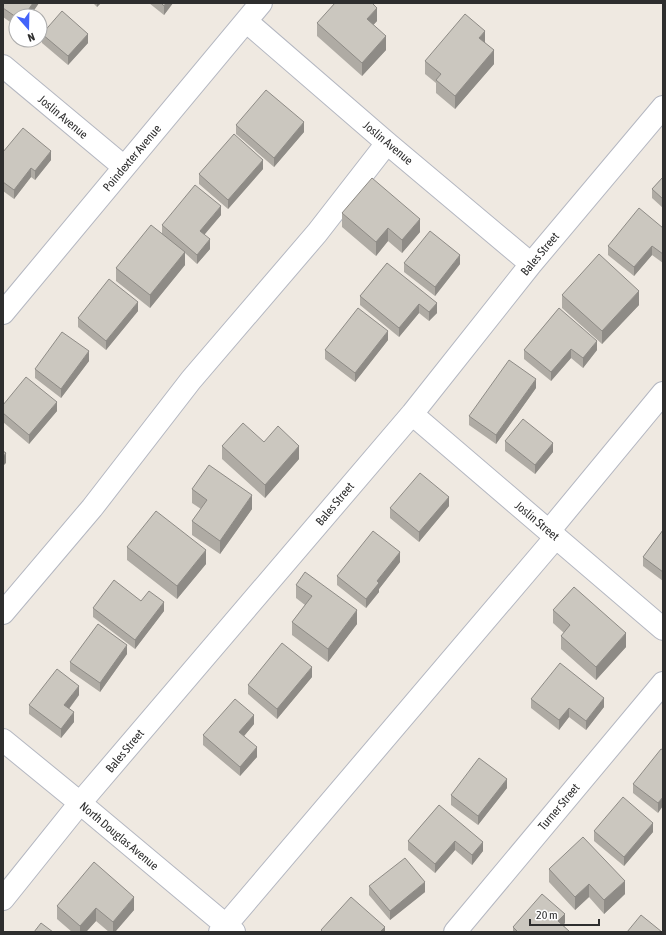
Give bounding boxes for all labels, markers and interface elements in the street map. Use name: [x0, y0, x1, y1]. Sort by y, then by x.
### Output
north arrow: [8, 8, 48, 48]
text: N: [26, 31, 37, 44]
street label: Joslin Avenue: [35, 92, 91, 142]
street label: Joslin Avenue: [360, 118, 416, 168]
street label: Poindexter Avenue: [100, 122, 164, 194]
street label: Bales Street: [518, 229, 562, 278]
street label: Bales Street: [313, 479, 357, 528]
street label: Joslin Street: [512, 498, 562, 544]
street label: Bales Street: [103, 726, 147, 775]
street label: Turner Street: [535, 780, 583, 833]
street label: North Douglas Avenue: [77, 799, 161, 873]
scale bar: [530, 901, 599, 927]
text: 20 m: [536, 908, 558, 922]

